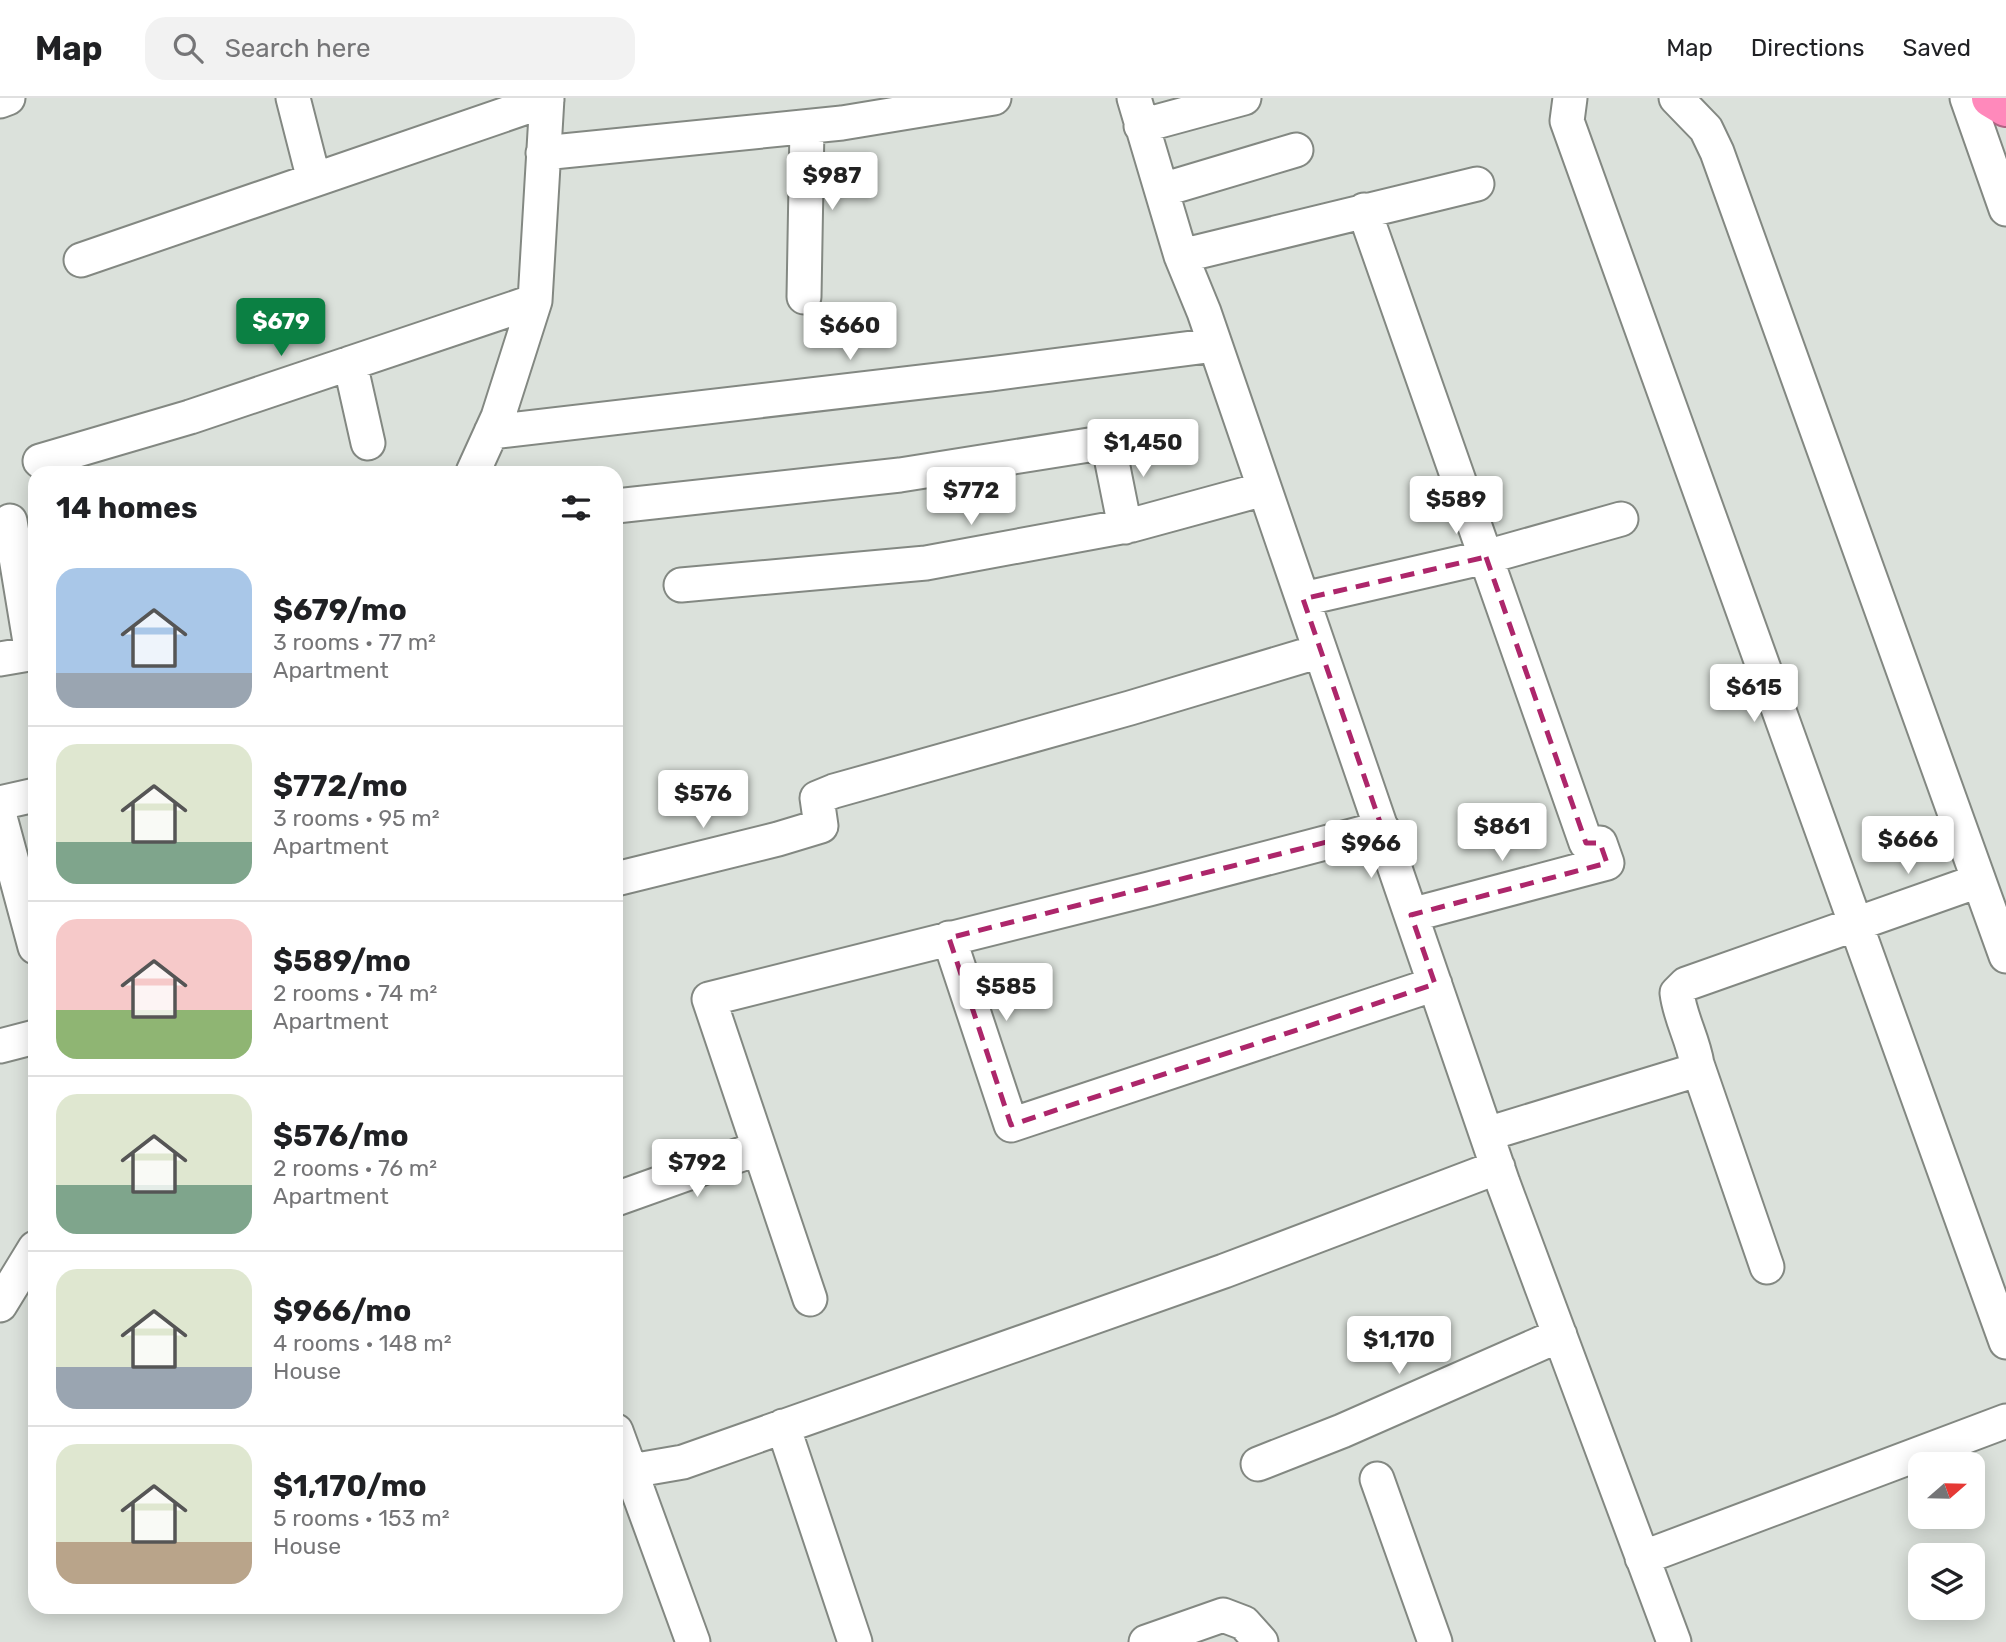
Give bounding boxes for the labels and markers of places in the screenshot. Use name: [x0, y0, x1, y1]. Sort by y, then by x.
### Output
pin: $987: [791, 152, 873, 212]
pin: $679: [240, 299, 322, 358]
pin: $660: [809, 302, 891, 362]
pin: $1,450: [1086, 420, 1200, 479]
pin: $772: [930, 468, 1012, 527]
pin: $589: [1415, 476, 1497, 536]
pin: $615: [1713, 664, 1795, 724]
pin: $576: [662, 770, 744, 830]
pin: $861: [1461, 804, 1543, 863]
pin: $666: [1867, 816, 1949, 876]
pin: $966: [1330, 820, 1412, 880]
pin: $585: [965, 964, 1047, 1023]
pin: $792: [656, 1140, 738, 1199]
pin: $1,170: [1342, 1316, 1456, 1376]

